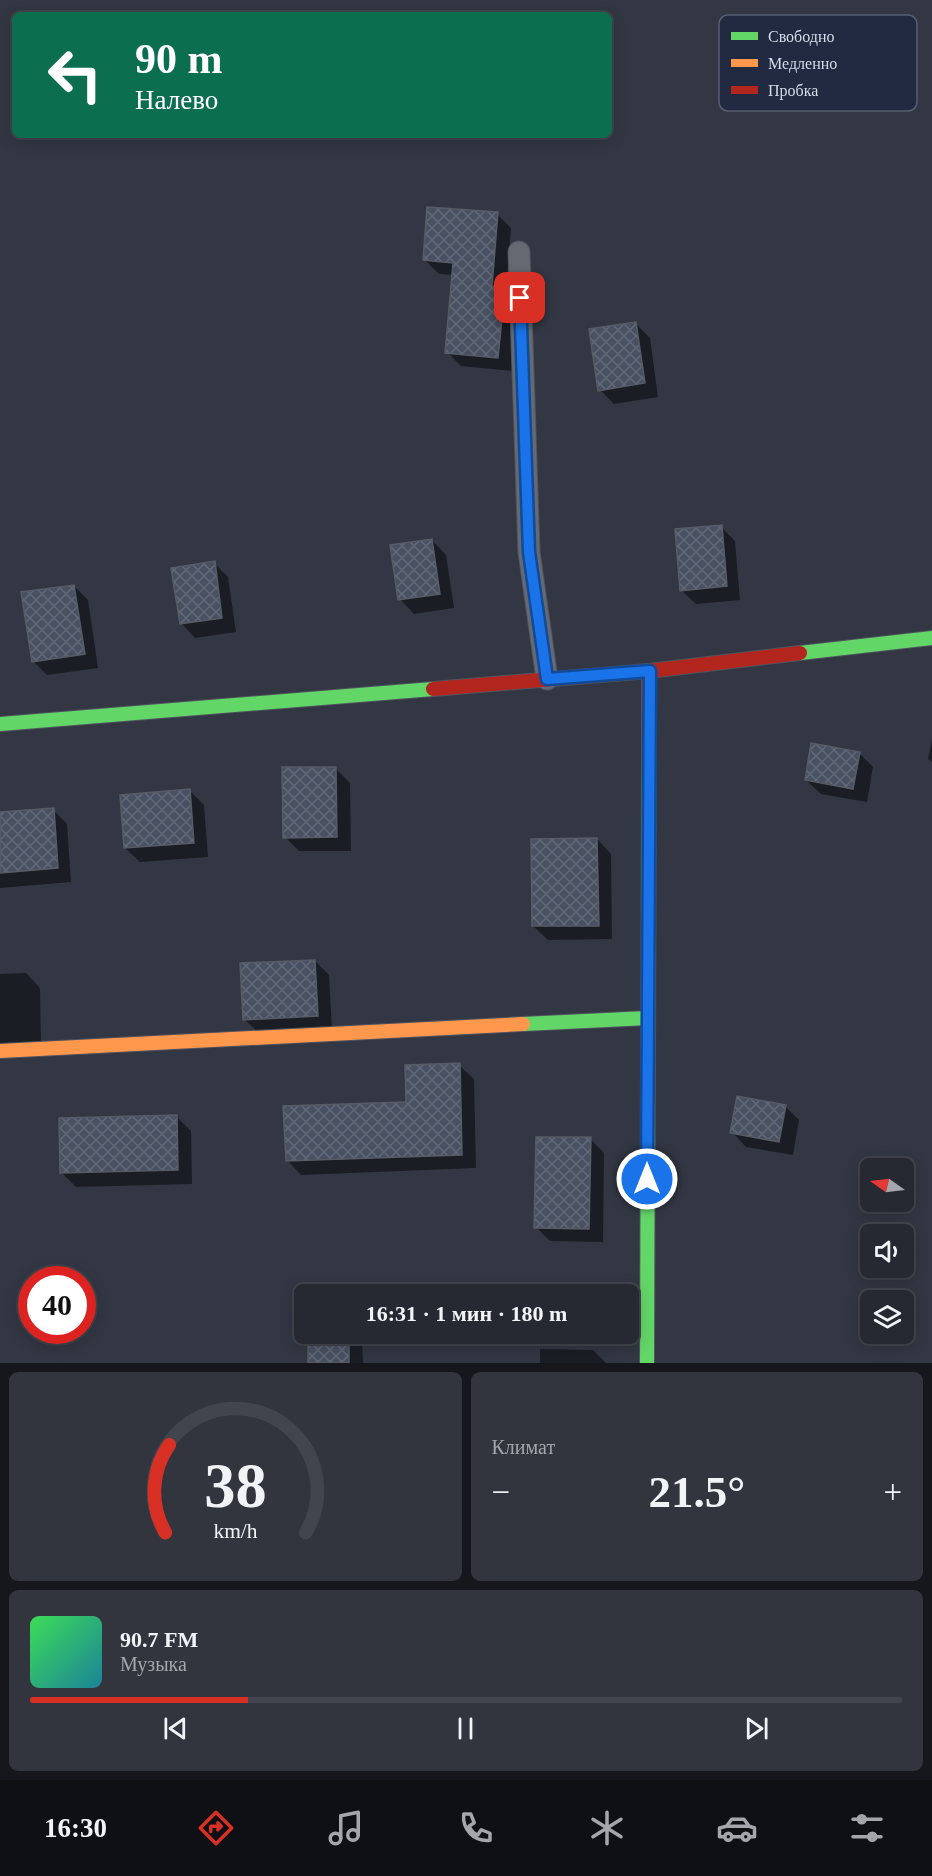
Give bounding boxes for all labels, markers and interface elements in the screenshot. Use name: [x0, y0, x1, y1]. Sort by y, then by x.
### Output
legend: [719, 15, 917, 111]
text: Свободно: [768, 28, 835, 46]
icon: left: [36, 36, 114, 114]
text: 90 m: [135, 36, 223, 82]
text: Медленно: [768, 55, 837, 73]
text: Пробка: [768, 82, 818, 100]
text: Налево: [135, 85, 218, 115]
pin: [494, 272, 545, 323]
icon: arrive: [503, 281, 536, 314]
position arrow: [615, 1147, 679, 1211]
north arrow: [860, 1158, 914, 1212]
map controls: [860, 1158, 914, 1344]
button: sound: [860, 1224, 914, 1278]
speed limit sign: 40: [18, 1266, 96, 1344]
button: layers: [860, 1290, 914, 1344]
text: 16:31 · 1 мин · 180 m: [366, 1301, 567, 1326]
text: Климат: [492, 1436, 555, 1458]
text: 38: [204, 1451, 266, 1520]
text: 21.5°: [648, 1467, 745, 1517]
text: −: [492, 1474, 510, 1510]
text: +: [883, 1474, 902, 1510]
text: km/h: [213, 1520, 258, 1544]
text: 90.7 FM: [120, 1627, 198, 1652]
text: Музыка: [120, 1653, 187, 1675]
icon: previous: [159, 1712, 192, 1745]
icon: pause: [449, 1712, 482, 1745]
icon: next: [740, 1712, 773, 1745]
icon: directions: [195, 1807, 237, 1849]
icon: music: [325, 1807, 367, 1849]
icon: phone: [455, 1807, 497, 1849]
icon: climate: [586, 1807, 628, 1849]
icon: car: [716, 1807, 758, 1849]
icon: filters: [846, 1807, 888, 1849]
text: 16:30: [44, 1813, 107, 1843]

